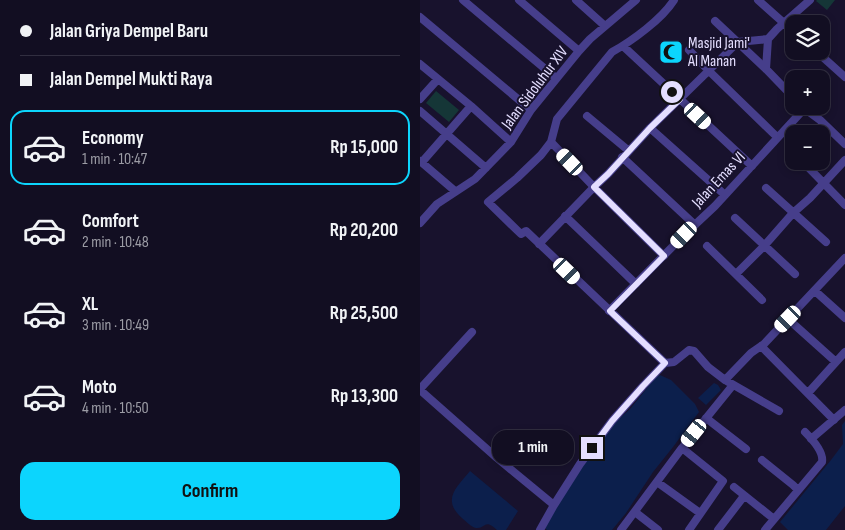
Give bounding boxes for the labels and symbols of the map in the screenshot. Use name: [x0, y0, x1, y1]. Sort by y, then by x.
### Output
place label: Masjid Jami' Al Manan: [687, 34, 750, 71]
mosque icon: Masjid Jami' Al Manan: [658, 39, 684, 65]
street label: Jalan Sidoluhur XIV: [497, 42, 573, 134]
route start: [661, 81, 683, 103]
car: [681, 100, 714, 132]
car: [554, 146, 585, 178]
street label: Jalan Emas VI: [688, 148, 750, 213]
car: [668, 219, 699, 251]
car: [551, 255, 583, 287]
car: [772, 303, 803, 335]
car: [678, 417, 709, 449]
callout: 1 min: [492, 430, 574, 466]
route end: [581, 437, 603, 459]

